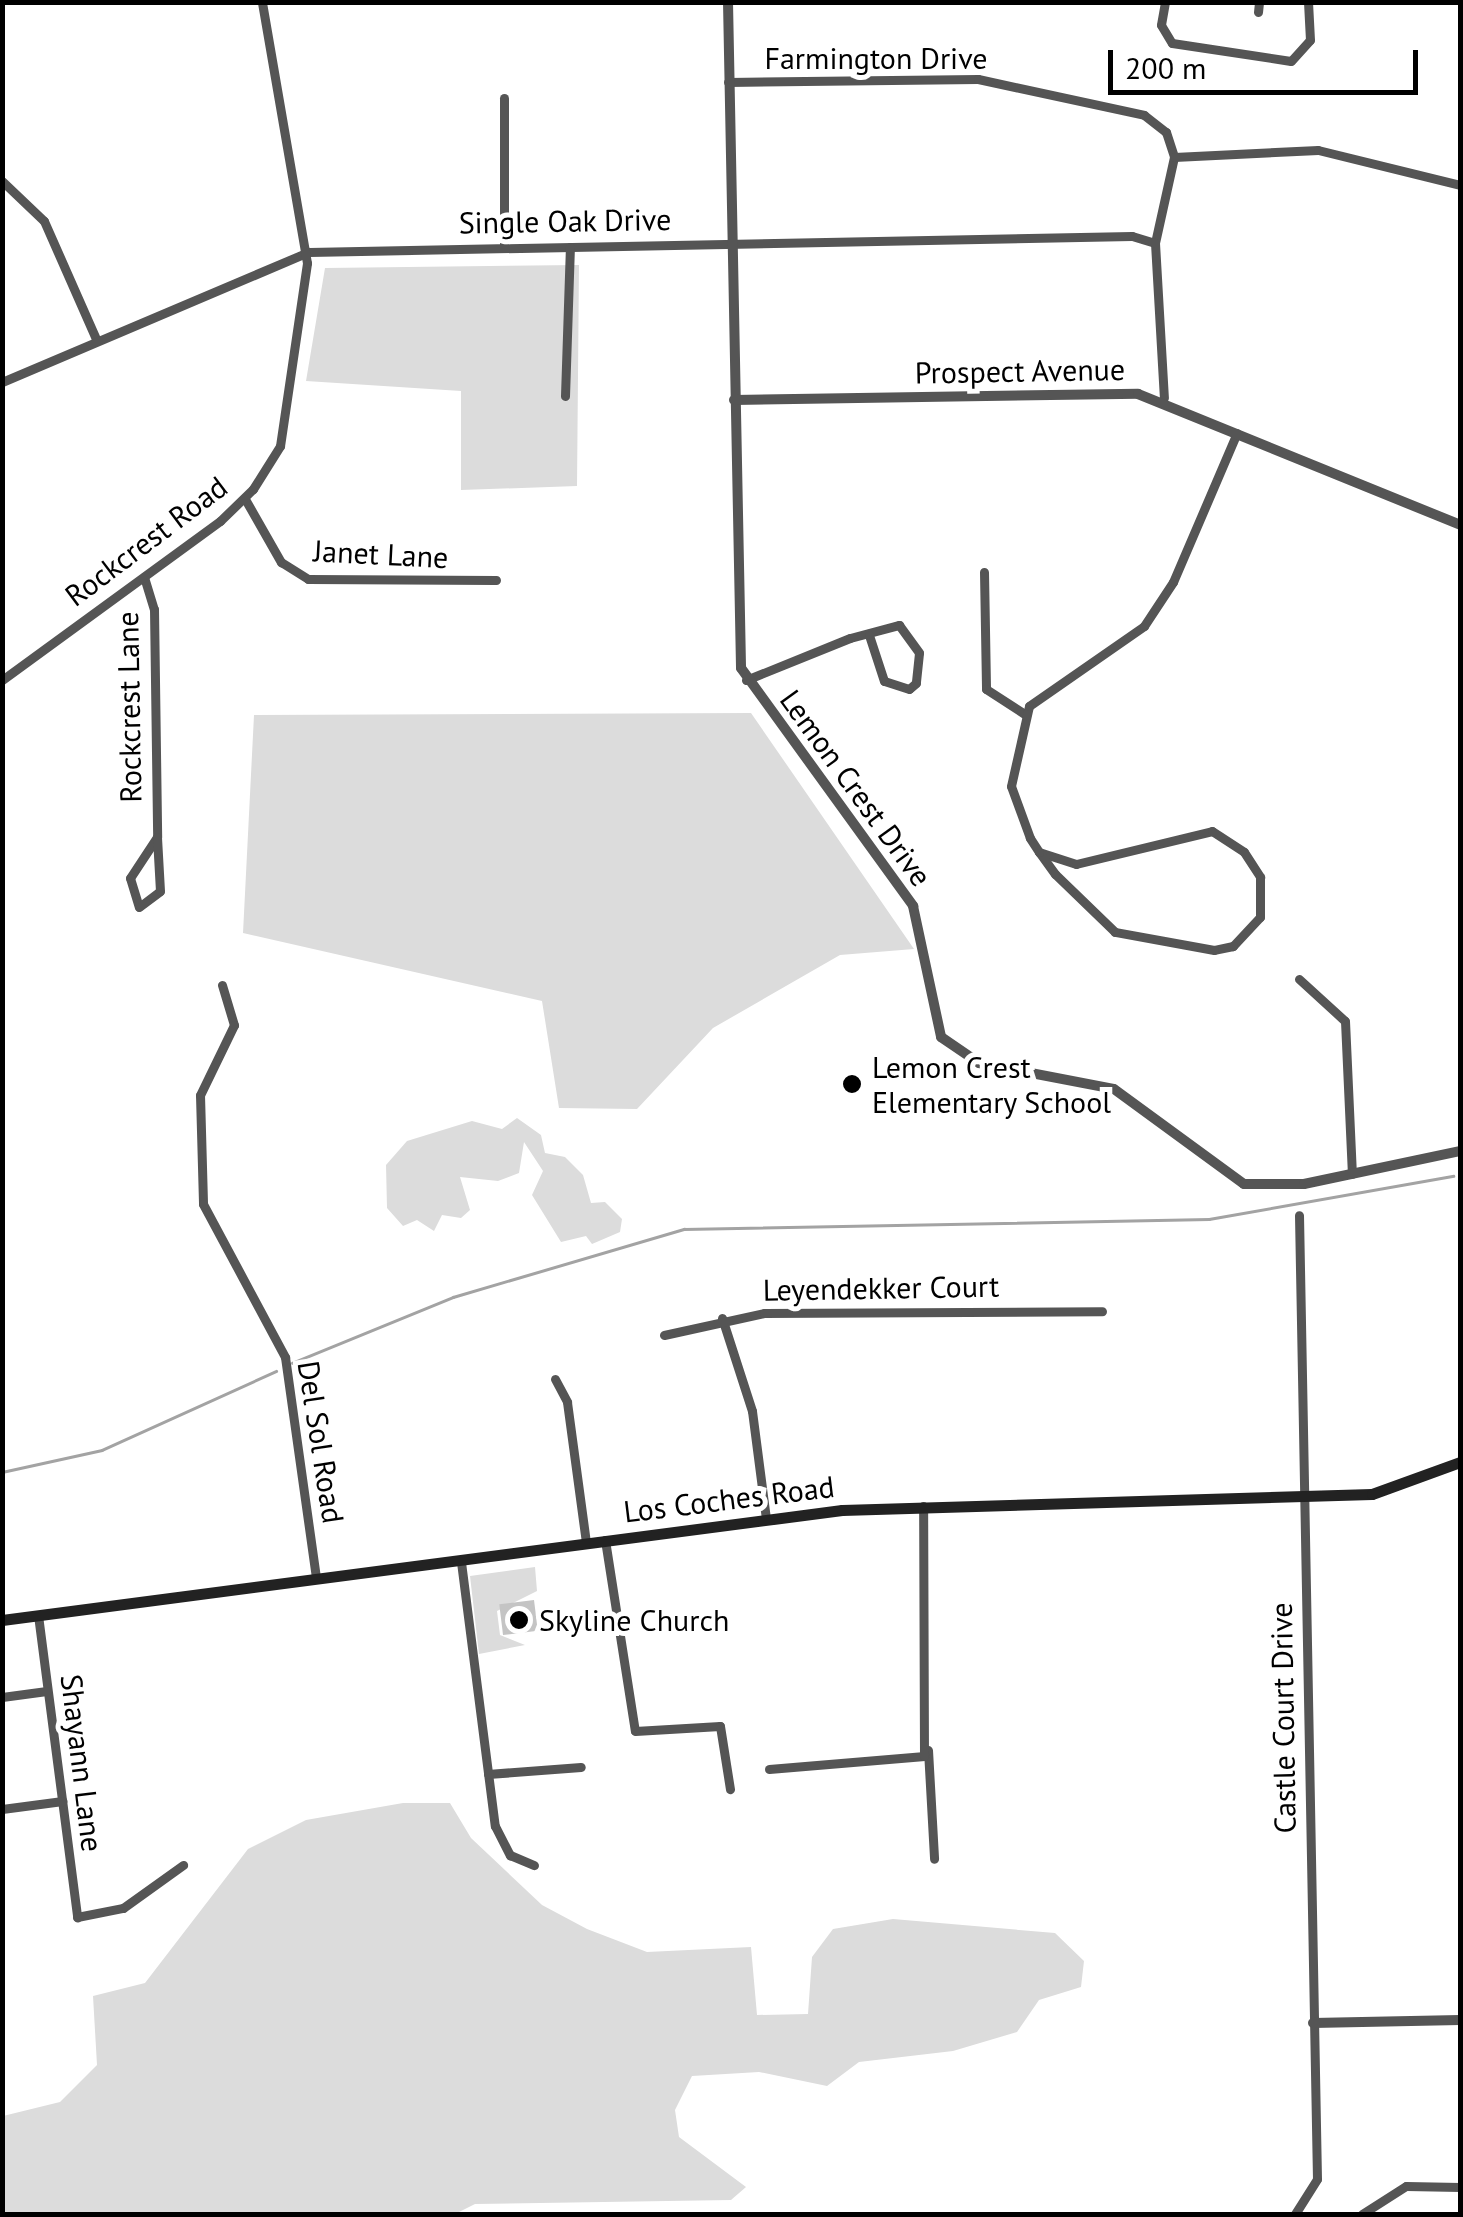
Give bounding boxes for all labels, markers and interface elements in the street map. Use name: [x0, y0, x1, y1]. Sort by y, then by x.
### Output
scale bar: [1113, 30, 1423, 92]
street label: Farmington Drive: [764, 40, 988, 76]
text: 200 m: [1125, 48, 1206, 87]
street label: Single Oak Drive: [458, 201, 672, 241]
street label: Prospect Avenue: [914, 351, 1126, 391]
street label: Rockcrest Road: [58, 468, 234, 614]
street label: Janet Lane: [313, 532, 449, 576]
street label: Rockcrest Lane: [109, 611, 149, 803]
street label: Lemon Crest Drive: [773, 683, 939, 893]
place label: Lemon Crest Elementary School: [872, 1049, 1112, 1120]
marker: Lemon Crest Elementary School: [841, 1073, 863, 1095]
street label: Leyendekker Court: [762, 1268, 1000, 1308]
street label: Del Sol Road: [290, 1358, 352, 1526]
street label: Los Coches Road: [622, 1468, 836, 1530]
place label: Skyline Church: [539, 1602, 729, 1638]
street label: Castle Court Drive: [1263, 1602, 1303, 1834]
marker: Skyline Church: [508, 1609, 530, 1631]
street label: Shayann Lane: [53, 1672, 111, 1854]

